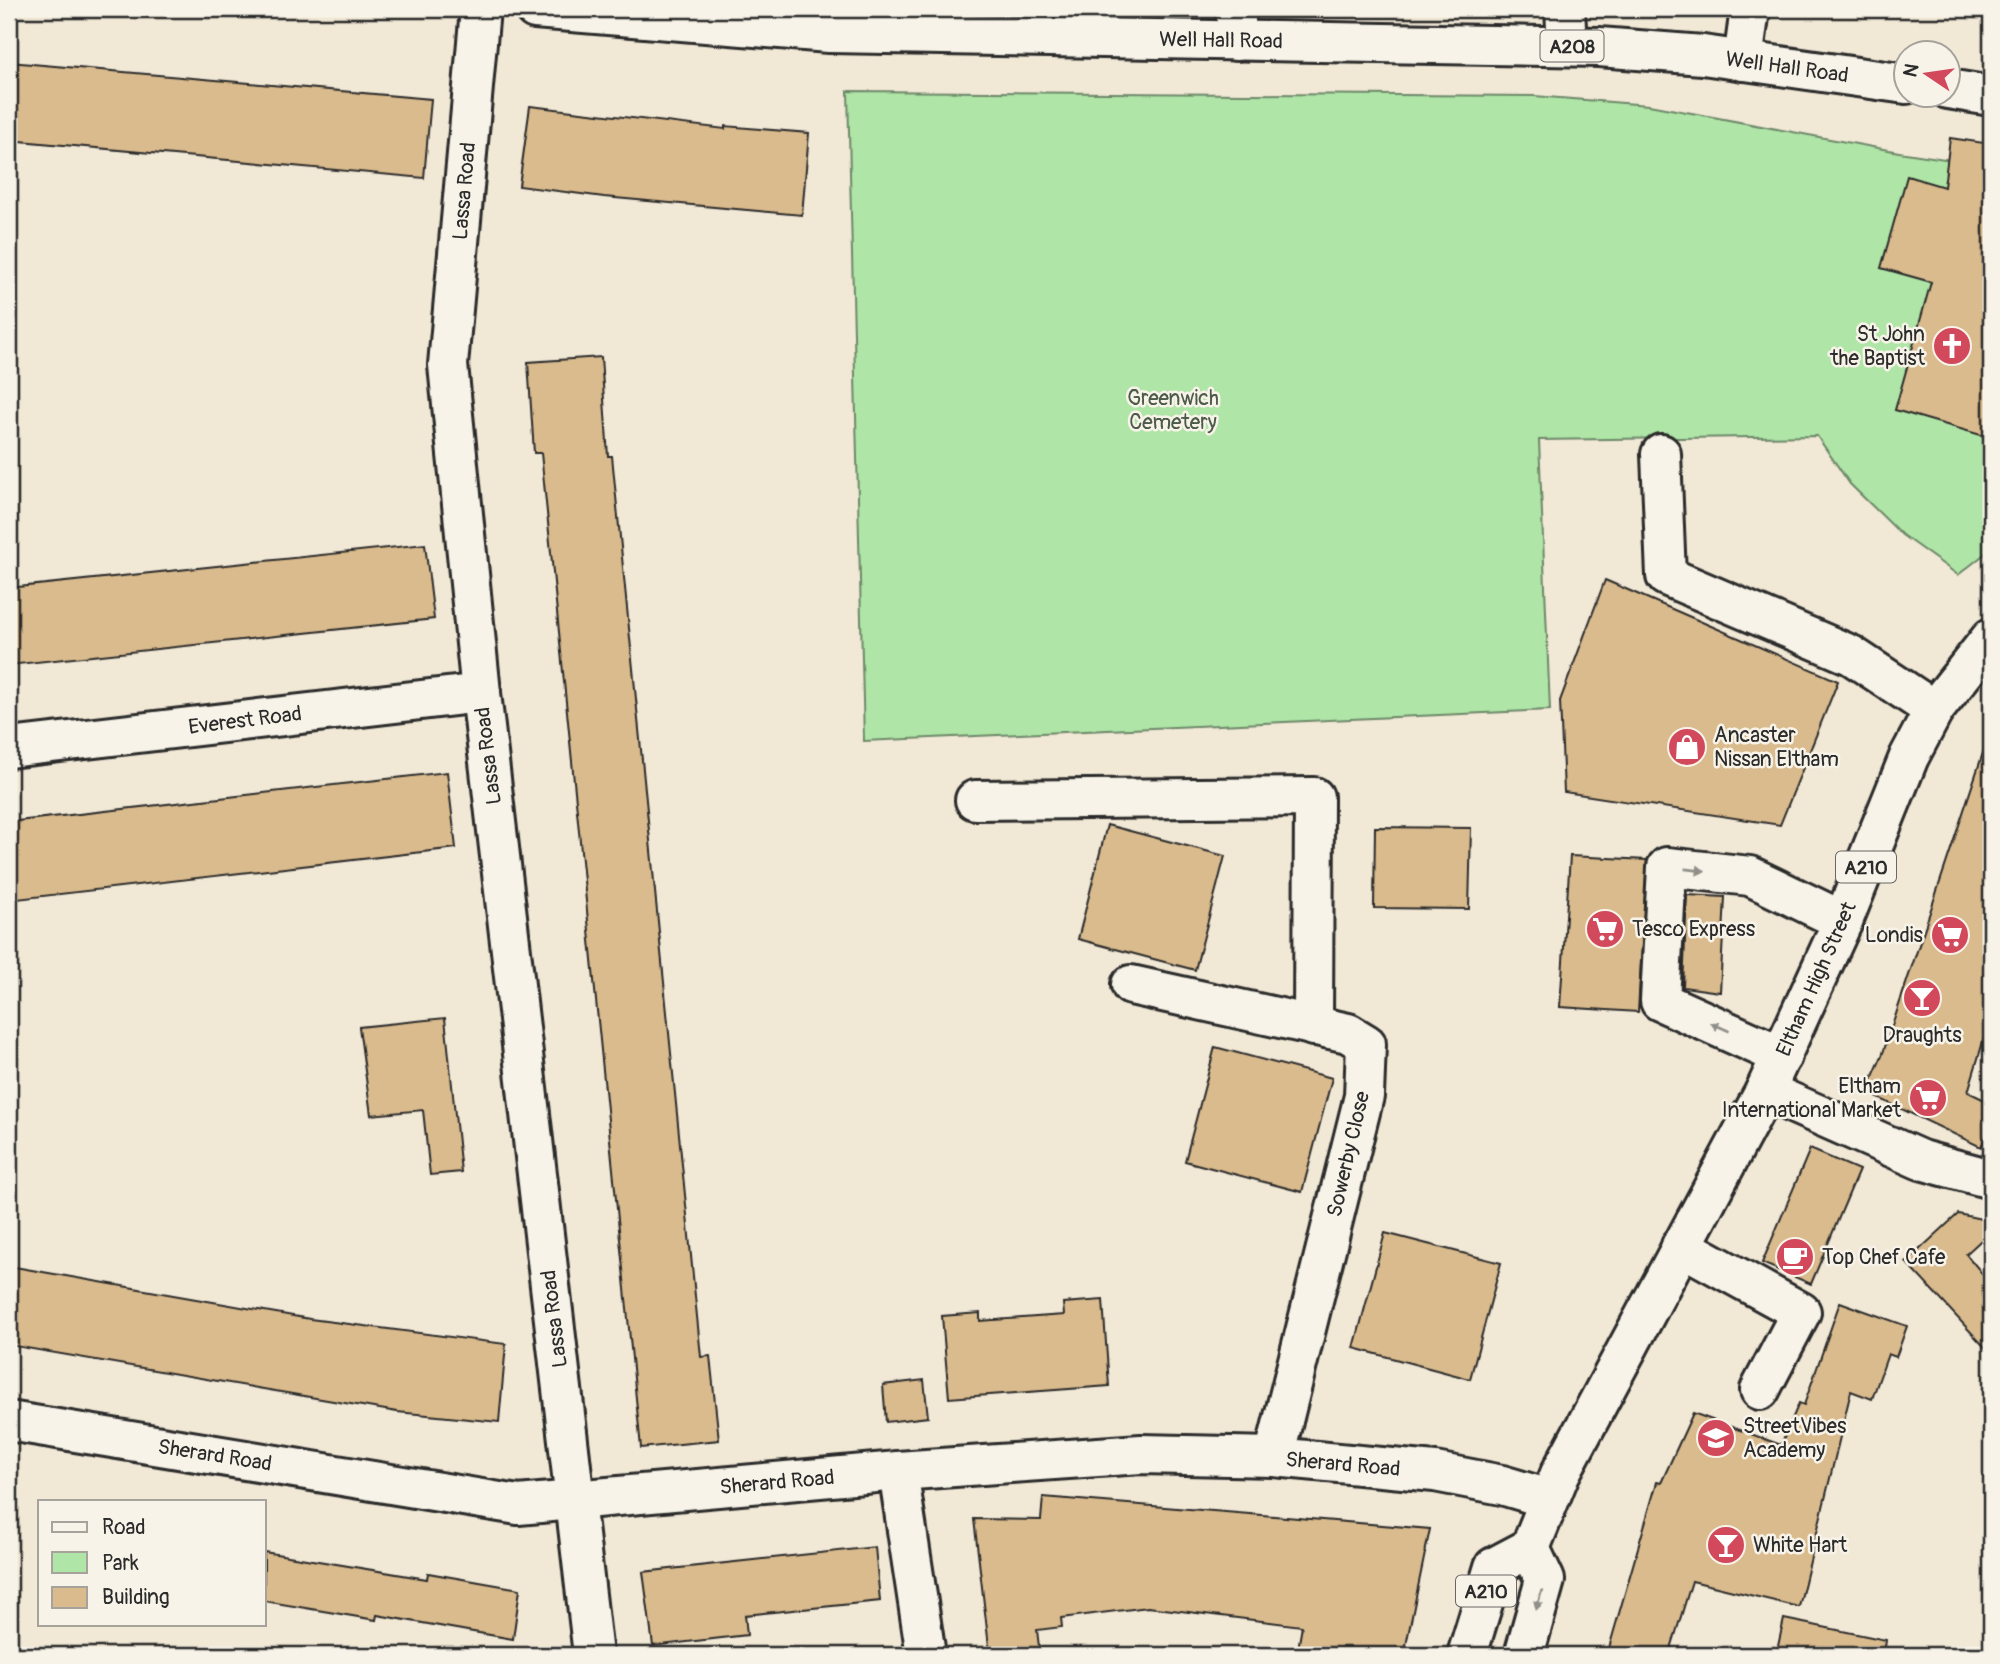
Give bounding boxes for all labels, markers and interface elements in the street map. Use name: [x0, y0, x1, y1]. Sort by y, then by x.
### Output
street label: Well Hall Road: [1159, 26, 1283, 55]
road number: A208: [1540, 30, 1604, 61]
north arrow: [1892, 38, 1962, 108]
street label: Well Hall Road: [1724, 46, 1850, 89]
text: N: [1898, 61, 1925, 79]
street label: Lassa Road: [447, 141, 482, 241]
place label: St John the Baptist: [1829, 321, 1926, 372]
church icon: St John the Baptist: [1931, 325, 1973, 367]
park label: Greenwich Cemetery: [1127, 385, 1219, 436]
street label: Everest Road: [187, 700, 303, 741]
street label: Lassa Road: [469, 706, 508, 806]
place label: Ancaster Nissan Eltham: [1714, 722, 1839, 773]
shop icon: Ancaster Nissan Eltham: [1666, 726, 1708, 768]
road number: A210: [1836, 852, 1896, 882]
one-way arrow: [1684, 865, 1706, 876]
street label: Eltham High Street: [1770, 897, 1863, 1061]
supermarket icon: Tesco Express: [1584, 908, 1626, 950]
supermarket icon: Londis: [1929, 914, 1971, 956]
place label: Tesco Express: [1632, 916, 1756, 943]
place label: Londis: [1865, 922, 1924, 949]
bar icon: Draughts: [1901, 977, 1943, 1019]
one-way arrow: [1710, 1021, 1730, 1033]
place label: Draughts: [1882, 1022, 1962, 1049]
place label: Eltham International Market: [1722, 1073, 1902, 1124]
supermarket icon: Eltham International Market: [1907, 1077, 1949, 1119]
street label: Sowerby Close: [1321, 1088, 1376, 1220]
cafe icon: Top Chef Cafe: [1774, 1236, 1816, 1278]
place label: Top Chef Cafe: [1822, 1244, 1946, 1271]
street label: Lassa Road: [535, 1269, 574, 1369]
place label: StreetVibes Academy: [1743, 1413, 1847, 1464]
school or university icon: StreetVibes Academy: [1695, 1417, 1737, 1459]
street label: Sherard Road: [156, 1433, 274, 1478]
street label: Sherard Road: [1284, 1446, 1401, 1483]
street label: Sherard Road: [719, 1464, 836, 1501]
legend: [38, 1500, 266, 1626]
text: Road: [102, 1514, 146, 1541]
bar icon: White Hart: [1705, 1524, 1747, 1566]
place label: White Hart: [1753, 1532, 1848, 1559]
text: Park: [102, 1550, 139, 1577]
road number: A210: [1456, 1576, 1516, 1606]
text: Building: [102, 1584, 169, 1611]
one-way arrow: [1534, 1590, 1544, 1611]

